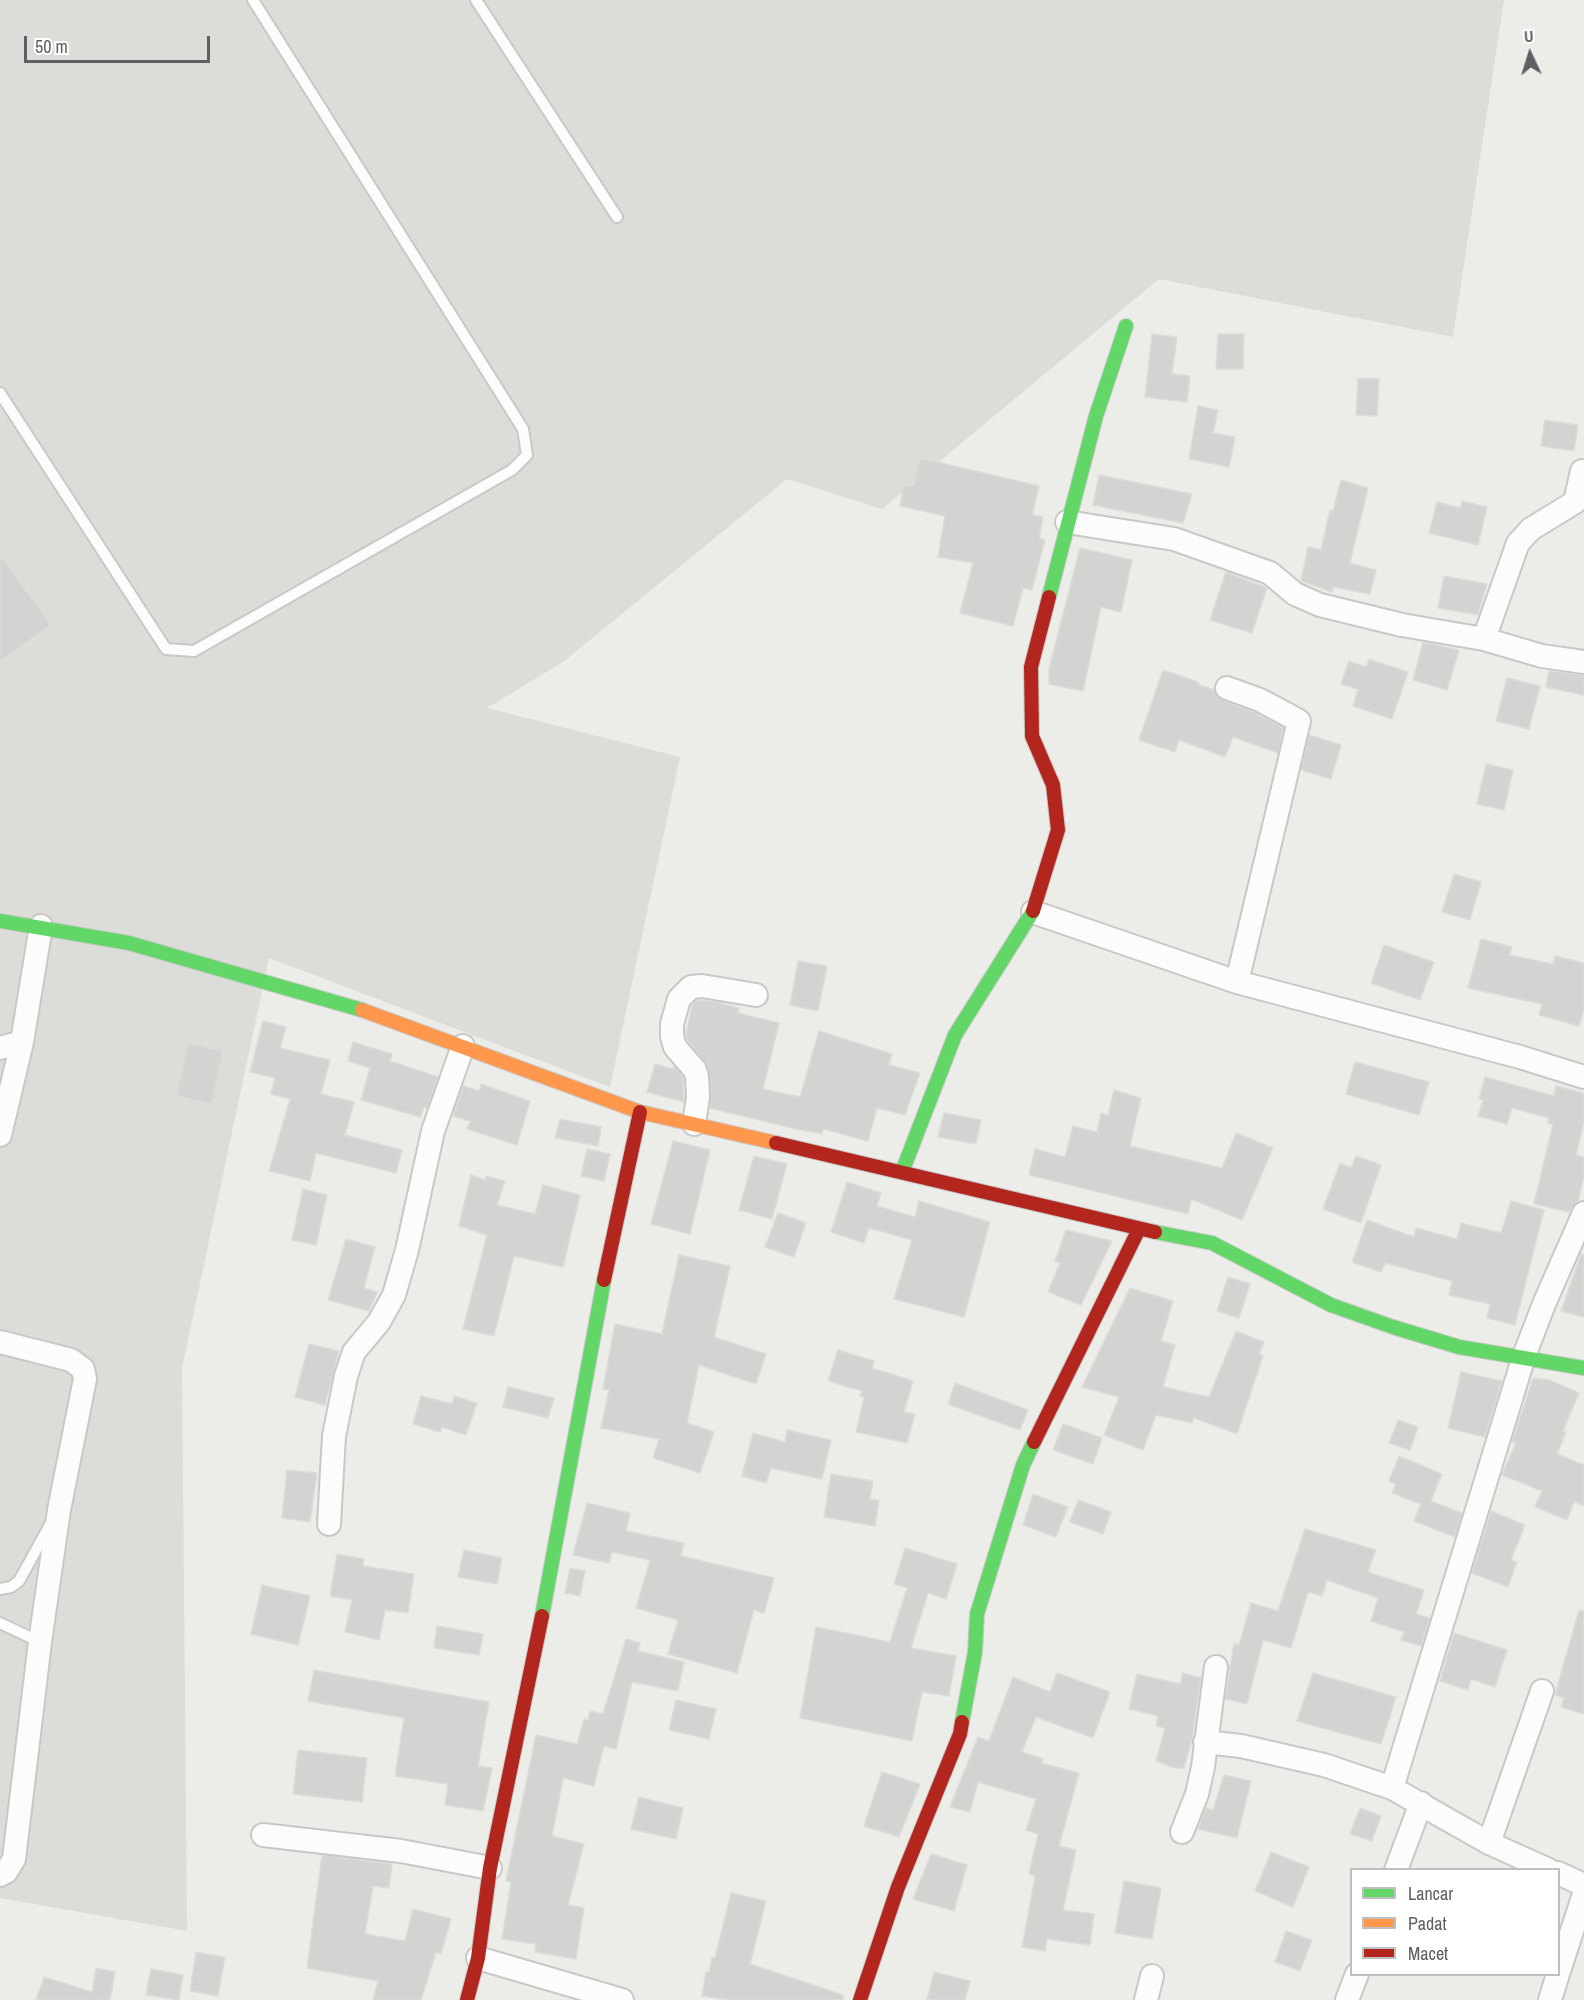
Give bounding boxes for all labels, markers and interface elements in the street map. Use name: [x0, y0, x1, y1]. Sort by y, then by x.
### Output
scale bar: [27, 24, 213, 62]
north arrow: [1500, 24, 1560, 84]
text: U: [1523, 25, 1534, 47]
text: 50 m: [35, 34, 68, 59]
legend: [1350, 1868, 1560, 1976]
text: Lancar: [1408, 1881, 1453, 1906]
text: Padat: [1408, 1911, 1447, 1936]
text: Macet: [1408, 1941, 1448, 1966]

